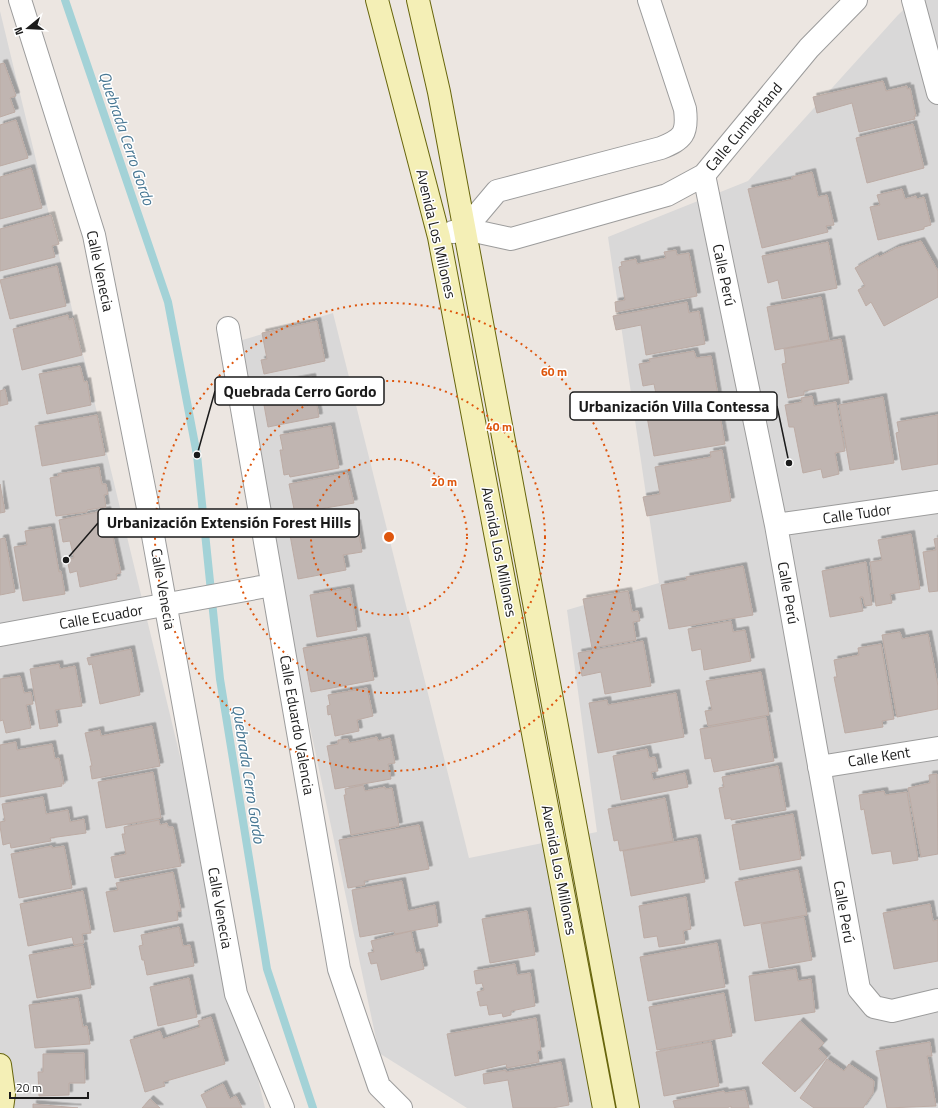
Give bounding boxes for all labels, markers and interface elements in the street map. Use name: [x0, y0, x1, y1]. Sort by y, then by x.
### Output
north arrow: [8, 8, 48, 48]
text: N: [10, 25, 27, 37]
water label: Quebrada Cerro Gordo: [93, 68, 162, 209]
street label: Calle Cumberland: [700, 77, 788, 176]
street label: Avenida Los Millones: [410, 167, 463, 301]
street label: Calle Venecia: [81, 228, 120, 314]
street label: Calle Perú: [707, 242, 742, 308]
text: 60 m: [541, 362, 567, 381]
callout: Quebrada Cerro Gordo: [215, 377, 384, 405]
text: Quebrada Cerro Gordo: [224, 379, 376, 403]
callout: Urbanización Villa Contessa: [570, 392, 777, 420]
text: Urbanización Villa Contessa: [578, 394, 770, 418]
text: 40 m: [486, 417, 512, 436]
text: 20 m: [431, 472, 457, 491]
street label: Avenida Los Millones: [476, 485, 523, 619]
street label: Calle Tudor: [821, 497, 893, 530]
callout: Urbanización Extensión Forest Hills: [98, 509, 359, 537]
text: Urbanización Extensión Forest Hills: [107, 510, 351, 534]
centre of rings: [382, 530, 396, 544]
street label: Calle Venecia: [145, 546, 182, 632]
street label: Calle Perú: [772, 560, 805, 626]
street label: Calle Ecuador: [57, 598, 145, 635]
street label: Calle Eduardo Valencia: [274, 653, 321, 797]
water label: Quebrada Cerro Gordo: [226, 703, 272, 846]
street label: Calle Kent: [846, 740, 912, 773]
street label: Avenida Los Millones: [536, 803, 583, 937]
street label: Calle Venecia: [202, 865, 239, 951]
street label: Calle Perú: [828, 879, 861, 945]
scale bar: [10, 1074, 88, 1100]
text: 20 m: [16, 1078, 42, 1097]

